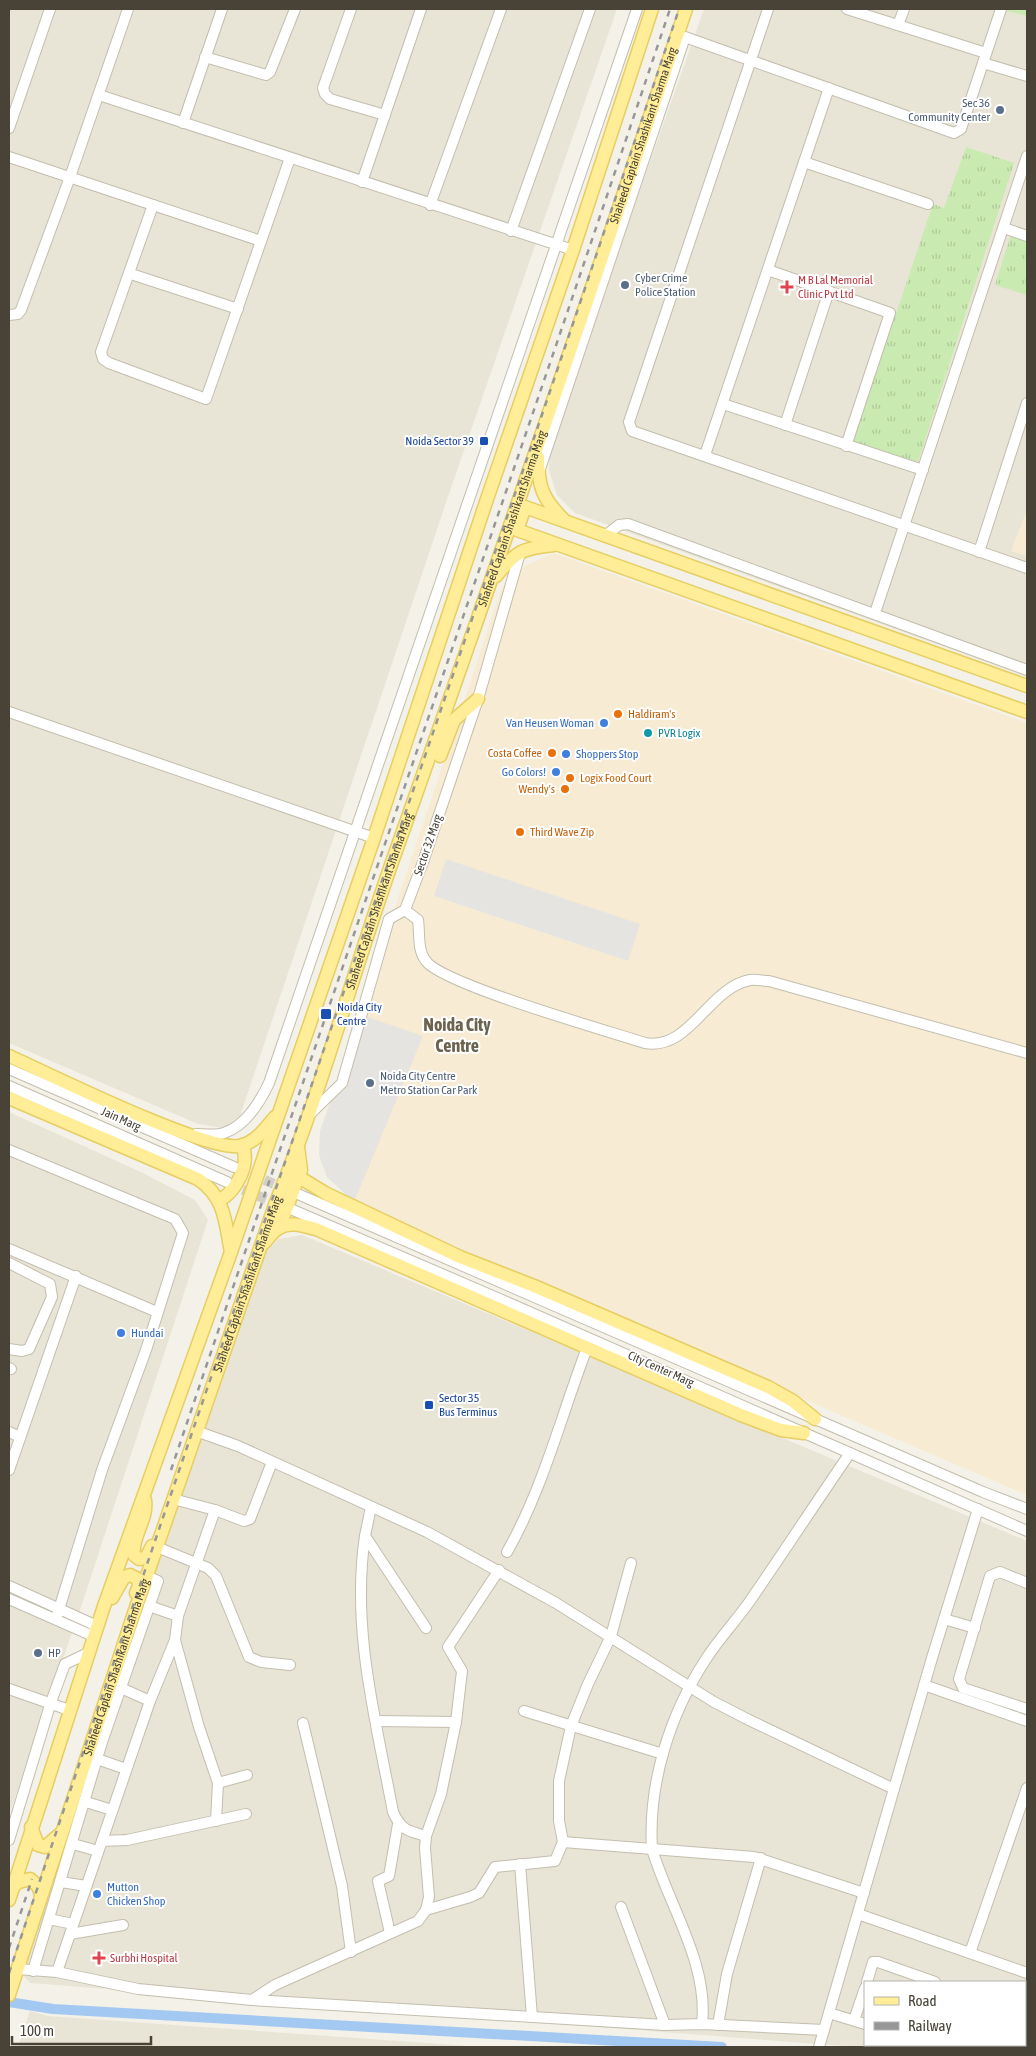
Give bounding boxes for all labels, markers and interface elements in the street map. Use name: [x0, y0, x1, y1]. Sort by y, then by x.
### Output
street label: Shaheed Captain Shashikant Sharma Marg: [607, 44, 680, 225]
place label: Sec 36 Community Center: [908, 96, 990, 124]
marker: Sec 36 Community Center: [994, 104, 1006, 116]
place label: Cyber Crime Police Station: [635, 271, 696, 299]
place label: M B Lal Memorial Clinic Pvt Ltd: [798, 273, 874, 301]
marker: Cyber Crime Police Station: [619, 279, 631, 291]
marker: M B Lal Memorial Clinic Pvt Ltd: [780, 280, 794, 294]
street label: Shaheed Captain Shashikant Sharma Marg: [475, 428, 550, 608]
place label: Noida Sector 39: [405, 434, 474, 448]
marker: Noida Sector 39: [478, 435, 490, 447]
place label: Haldiram's: [628, 707, 676, 721]
marker: Haldiram's: [612, 708, 624, 720]
place label: Van Heusen Woman: [506, 716, 594, 730]
marker: Van Heusen Woman: [598, 717, 610, 729]
place label: PVR Logix: [658, 726, 701, 740]
marker: PVR Logix: [642, 727, 654, 739]
place label: Costa Coffee: [488, 746, 542, 760]
marker: Costa Coffee: [546, 747, 558, 759]
place label: Shoppers Stop: [576, 747, 639, 761]
marker: Shoppers Stop: [560, 748, 572, 760]
place label: Go Colors!: [502, 765, 546, 779]
marker: Go Colors!: [550, 766, 562, 778]
place label: Logix Food Court: [580, 771, 652, 785]
marker: Logix Food Court: [564, 772, 576, 784]
place label: Wendy's: [519, 782, 555, 796]
marker: Wendy's: [559, 783, 571, 795]
street label: Shaheed Captain Shashikant Sharma Marg: [343, 810, 416, 991]
street label: Sector 32 Marg: [411, 812, 445, 877]
place label: Third Wave Zip: [530, 825, 594, 839]
marker: Third Wave Zip: [514, 826, 526, 838]
place label: Noida City Centre: [337, 1000, 382, 1028]
marker: Noida City Centre: [319, 1007, 333, 1021]
district label: Noida City Centre: [423, 1014, 491, 1056]
place label: Noida City Centre Metro Station Car Park: [380, 1069, 478, 1097]
marker: Noida City Centre Metro Station Car Park: [364, 1077, 376, 1089]
street label: Jain Marg: [99, 1104, 144, 1134]
street label: Shaheed Captain Shashikant Sharma Marg: [211, 1193, 285, 1374]
place label: Hundai: [131, 1326, 164, 1340]
marker: Hundai: [115, 1327, 127, 1339]
street label: City Center Marg: [626, 1348, 697, 1390]
place label: Sector 35 Bus Terminus: [439, 1391, 497, 1419]
marker: Sector 35 Bus Terminus: [423, 1399, 435, 1411]
street label: Shaheed Captain Shashikant Sharma Marg: [81, 1576, 153, 1757]
place label: HP: [48, 1646, 61, 1660]
marker: HP: [32, 1647, 44, 1659]
place label: Mutton Chicken Shop: [107, 1880, 166, 1908]
marker: Mutton Chicken Shop: [91, 1888, 103, 1900]
marker: Surbhi Hospital: [92, 1951, 106, 1965]
place label: Surbhi Hospital: [110, 1951, 179, 1965]
legend: [864, 1981, 1026, 2046]
text: Road: [908, 1992, 937, 2009]
scale bar: [12, 2014, 151, 2046]
text: Railway: [908, 2017, 952, 2034]
text: 100 m: [20, 2022, 54, 2039]

